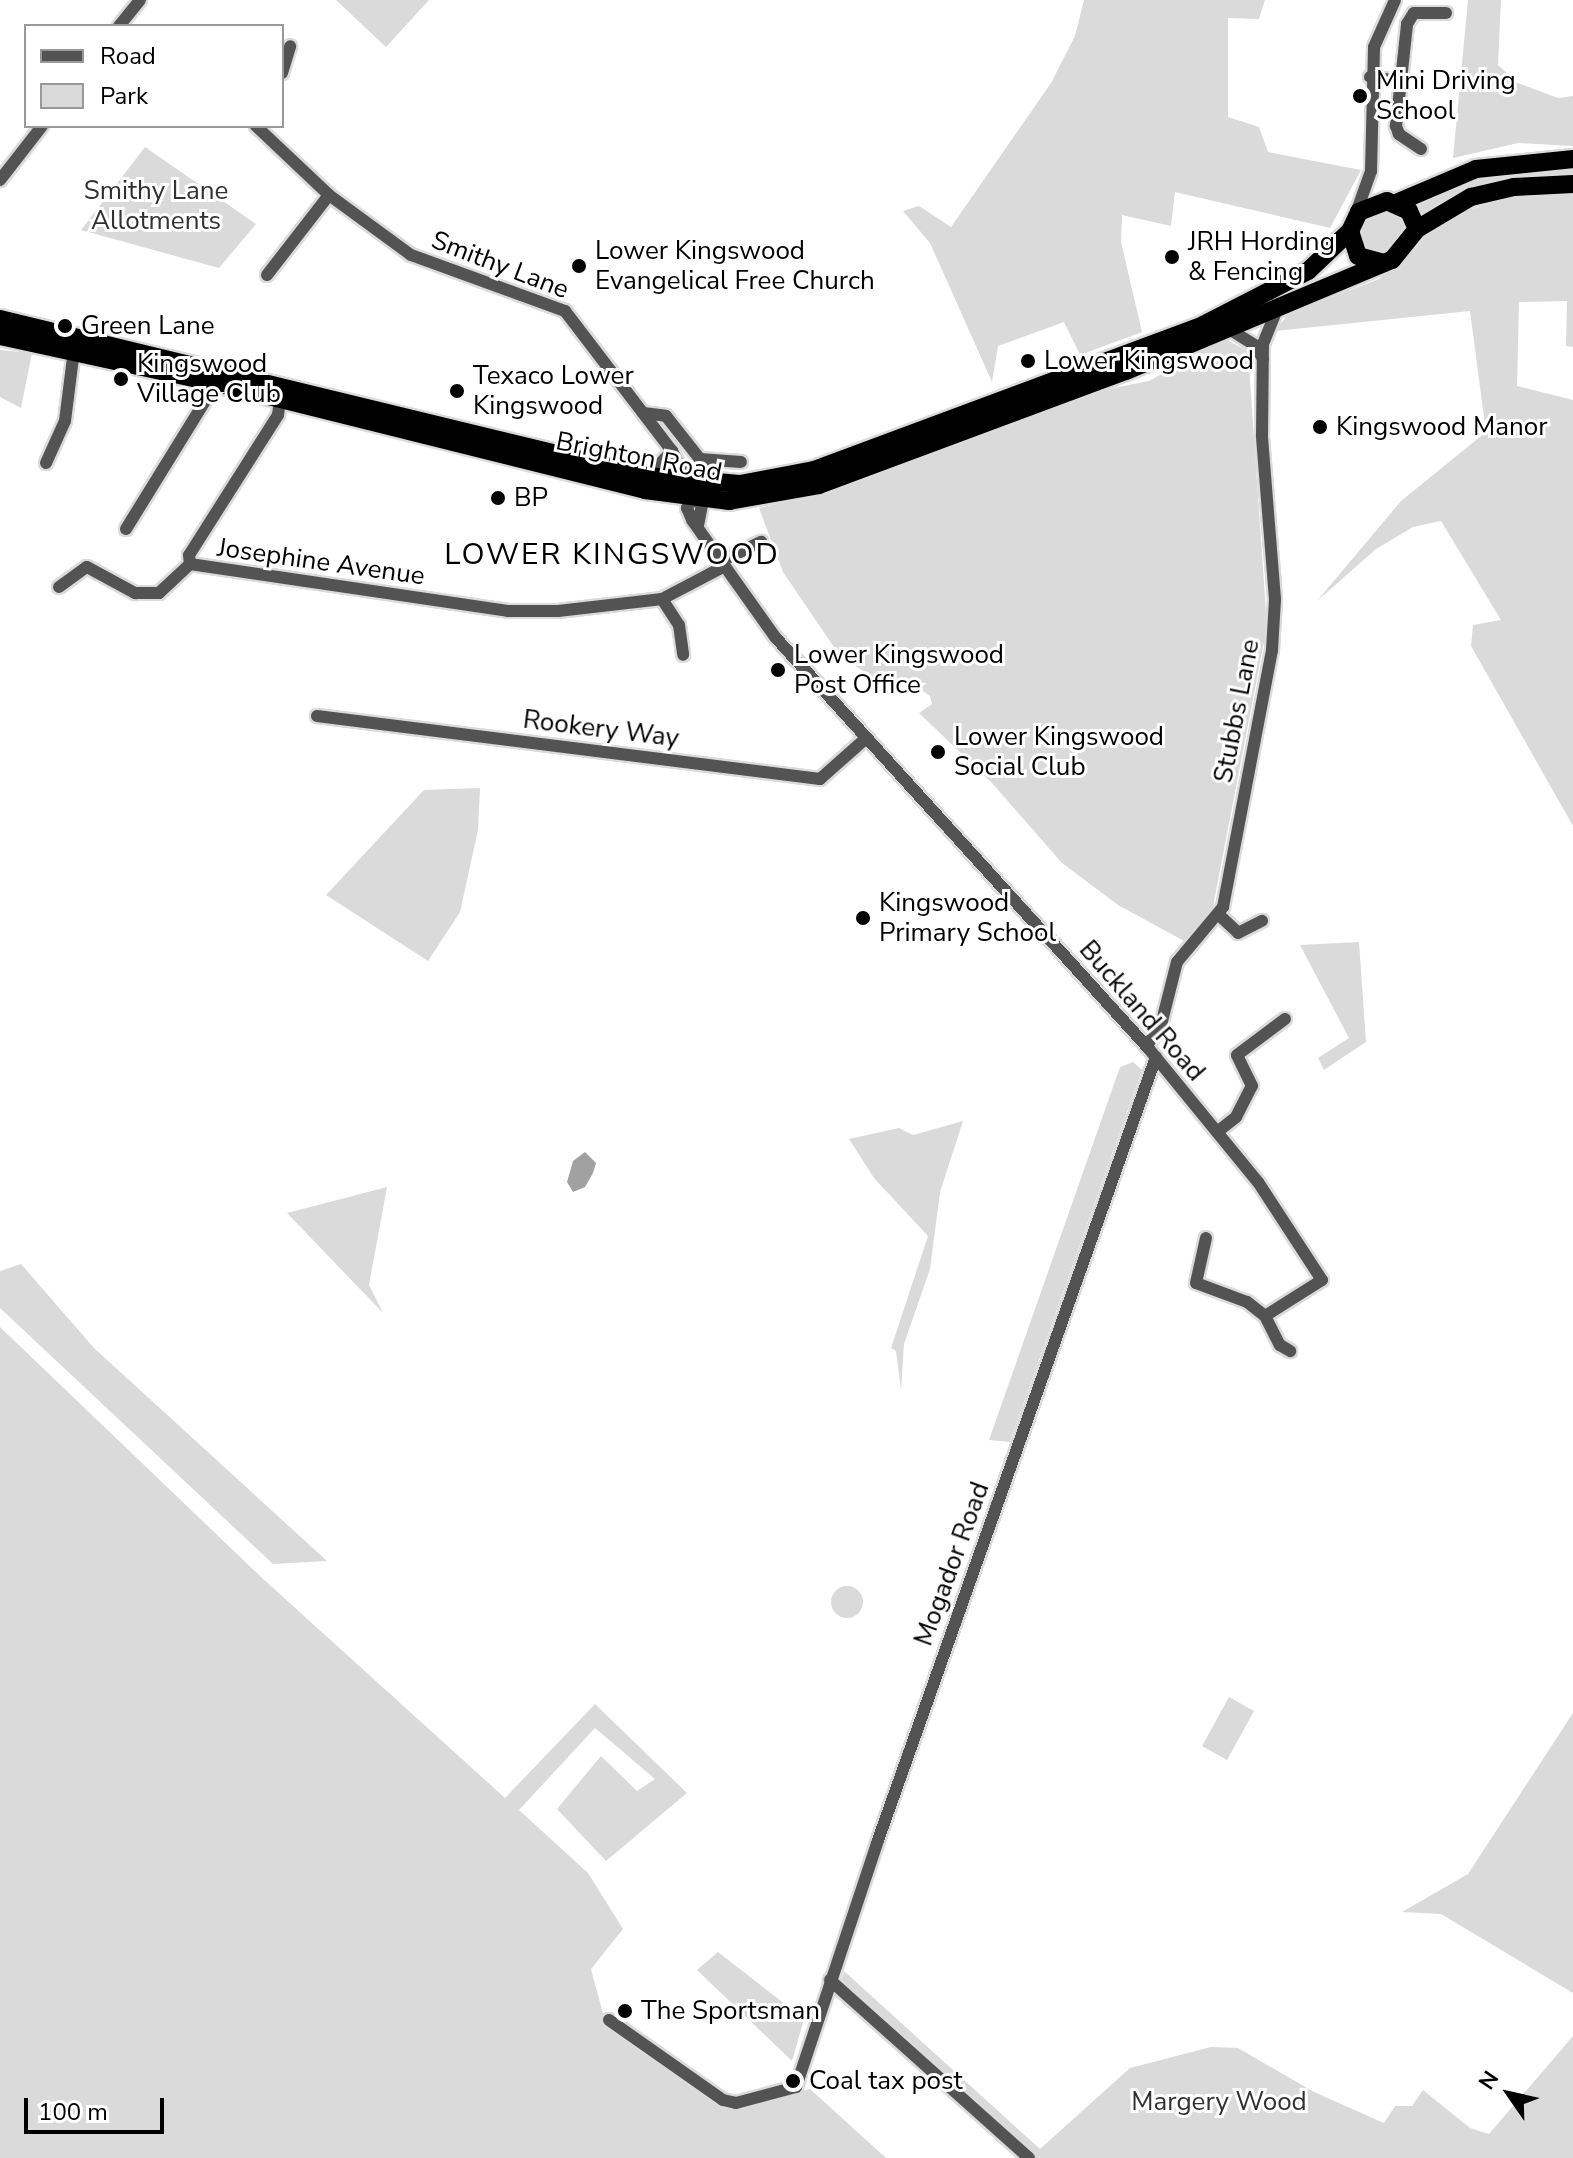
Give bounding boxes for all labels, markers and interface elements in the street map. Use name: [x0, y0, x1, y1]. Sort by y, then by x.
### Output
legend: [24, 24, 284, 128]
text: Road: [100, 40, 156, 72]
place label: Mini Driving School: [1376, 65, 1516, 126]
text: Park: [100, 80, 148, 112]
marker: Mini Driving School: [1351, 87, 1369, 105]
park label: Smithy Lane Allotments: [84, 175, 228, 236]
street label: Smithy Lane: [427, 225, 573, 305]
place label: JRH Hording & Fencing: [1188, 226, 1335, 288]
place label: Lower Kingswood Evangelical Free Church: [595, 235, 875, 296]
marker: JRH Hording & Fencing: [1163, 248, 1181, 266]
marker: Lower Kingswood Evangelical Free Church: [570, 257, 588, 275]
place label: Green Lane: [81, 310, 215, 342]
marker: Green Lane: [56, 317, 74, 335]
place label: Lower Kingswood: [1044, 345, 1254, 377]
place label: Kingswood Village Club: [137, 348, 281, 410]
marker: Lower Kingswood: [1019, 352, 1037, 370]
place label: Texaco Lower Kingswood: [473, 360, 634, 422]
marker: Kingswood Village Club: [112, 370, 130, 388]
marker: Texaco Lower Kingswood: [448, 382, 466, 400]
place label: Kingswood Manor: [1336, 411, 1548, 443]
marker: Kingswood Manor: [1311, 418, 1329, 436]
street label: Brighton Road: [553, 426, 725, 488]
place label: BP: [514, 482, 548, 514]
marker: BP: [489, 489, 507, 507]
street label: Josephine Avenue: [215, 532, 427, 592]
district label: LOWER KINGSWOOD: [444, 537, 780, 573]
street label: Stubbs Lane: [1208, 637, 1266, 785]
place label: Lower Kingswood Post Office: [794, 639, 1004, 700]
marker: Lower Kingswood Post Office: [769, 661, 787, 679]
street label: Rookery Way: [521, 704, 681, 754]
place label: Lower Kingswood Social Club: [954, 721, 1164, 782]
marker: Lower Kingswood Social Club: [929, 743, 947, 761]
place label: Kingswood Primary School: [879, 887, 1056, 948]
marker: Kingswood Primary School: [854, 909, 872, 927]
street label: Buckland Road: [1073, 934, 1211, 1088]
street label: Mogador Road: [908, 1478, 996, 1650]
place label: The Sportsman: [641, 1995, 820, 2027]
marker: The Sportsman: [616, 2002, 634, 2020]
north arrow: [1469, 2054, 1549, 2134]
place label: Coal tax post: [809, 2065, 963, 2097]
text: N: [1472, 2065, 1506, 2096]
marker: Coal tax post: [784, 2072, 802, 2090]
scale bar: [28, 2082, 168, 2132]
park label: Margery Wood: [1131, 2086, 1307, 2118]
text: 100 m: [38, 2096, 108, 2128]

